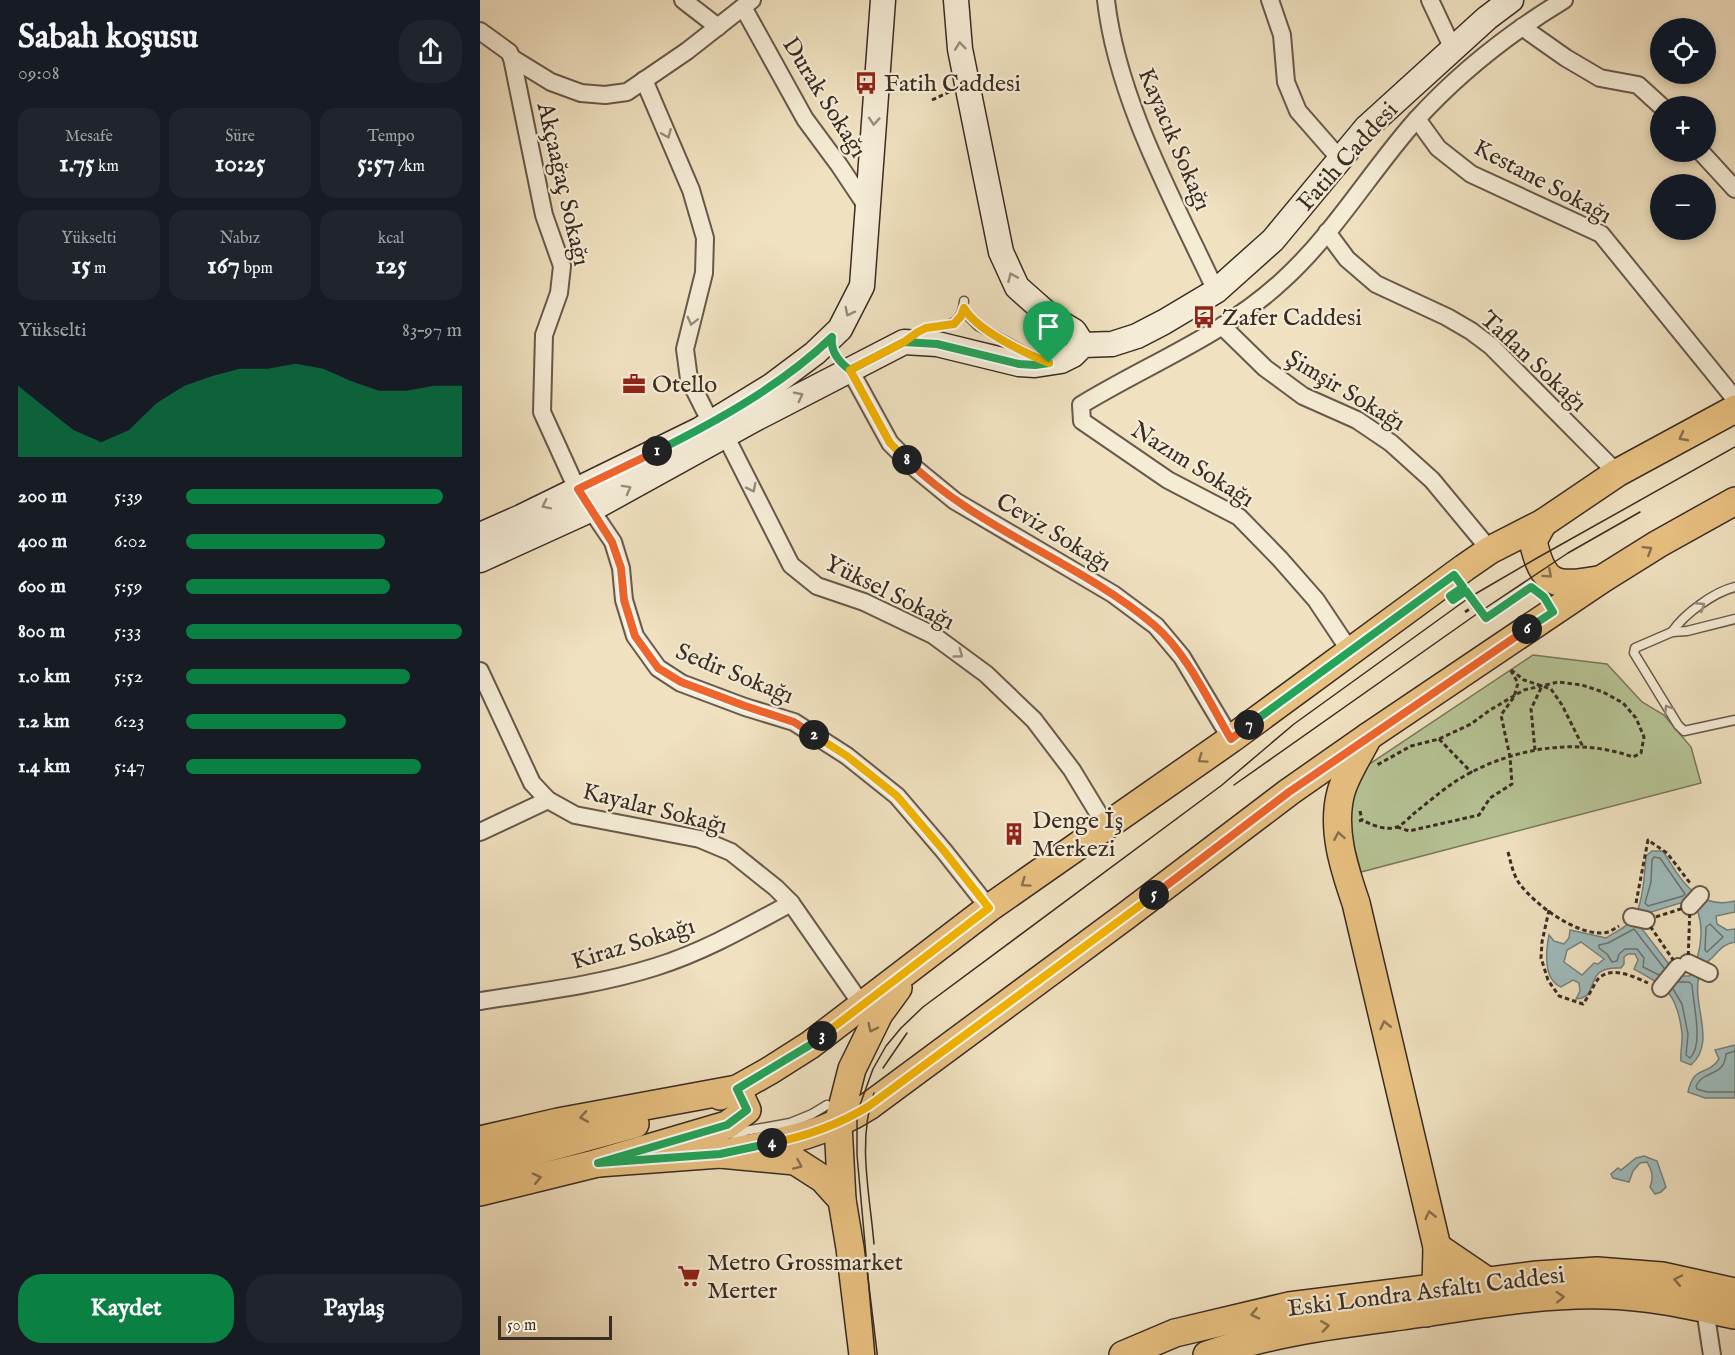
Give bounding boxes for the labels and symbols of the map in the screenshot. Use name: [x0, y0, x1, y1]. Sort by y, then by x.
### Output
street label: Durak Sokağı: [774, 32, 873, 164]
one-way arrow: [955, 42, 967, 51]
street label: Kayacık Sokağı: [1130, 64, 1218, 216]
place label: Fatih Caddesi: [884, 69, 1021, 100]
bus stop icon: Fatih Caddesi: [853, 70, 879, 96]
street label: Fatih Caddesi: [1291, 96, 1405, 218]
street label: Akçaağaç Sokağı: [528, 99, 596, 269]
one-way arrow: [868, 117, 881, 126]
one-way arrow: [660, 128, 672, 139]
street label: Kestane Sokağı: [1468, 133, 1617, 232]
one-way arrow: [1007, 272, 1019, 283]
pin: [1023, 301, 1074, 363]
place label: Zafer Caddesi: [1222, 303, 1362, 334]
bus stop icon: Zafer Caddesi: [1191, 304, 1217, 330]
street label: Taflan Sokağı: [1473, 305, 1593, 420]
one-way arrow: [844, 306, 856, 317]
one-way arrow: [687, 315, 700, 325]
street label: Şimşir Sokağı: [1280, 344, 1411, 439]
place label: Otello: [652, 370, 717, 401]
office icon: Otello: [621, 371, 647, 397]
one-way arrow: [792, 392, 803, 404]
street label: Nazım Sokağı: [1125, 415, 1260, 515]
one-way arrow: [1679, 430, 1690, 441]
pin: 1: [642, 436, 672, 466]
pin: 8: [892, 445, 922, 475]
one-way arrow: [744, 481, 756, 492]
one-way arrow: [621, 485, 632, 497]
street label: Ceviz Sokağı: [990, 487, 1117, 580]
one-way arrow: [542, 497, 553, 509]
one-way arrow: [1642, 546, 1653, 557]
street label: Yüksel Sokağı: [819, 549, 959, 638]
one-way arrow: [1541, 566, 1552, 577]
one-way arrow: [1694, 602, 1705, 613]
pin: 6: [1512, 614, 1542, 644]
street label: Sedir Sokağı: [671, 637, 798, 712]
one-way arrow: [953, 647, 964, 658]
one-way arrow: [1663, 705, 1675, 715]
pin: 7: [1234, 710, 1264, 740]
pin: 2: [799, 720, 829, 750]
one-way arrow: [1198, 752, 1209, 763]
street label: Kayalar Sokağı: [579, 776, 730, 842]
place label: Denge İş Merkezi: [1032, 806, 1123, 865]
building icon: Denge İş Merkezi: [1001, 821, 1027, 847]
one-way arrow: [1333, 831, 1346, 841]
one-way arrow: [1021, 876, 1032, 887]
pin: 5: [1139, 880, 1169, 910]
street label: Kiraz Sokağı: [568, 911, 699, 978]
pin: 3: [807, 1021, 837, 1051]
one-way arrow: [1379, 1021, 1392, 1031]
one-way arrow: [867, 1022, 879, 1033]
one-way arrow: [580, 1111, 589, 1123]
pin: 4: [757, 1128, 787, 1158]
one-way arrow: [792, 1158, 803, 1170]
one-way arrow: [532, 1172, 542, 1185]
one-way arrow: [1424, 1210, 1437, 1220]
place label: Metro Grossmarket Merter: [707, 1248, 903, 1307]
street label: Eski Londra Asfaltı Caddesi: [1286, 1260, 1567, 1325]
supermarket icon: Metro Grossmarket Merter: [676, 1263, 702, 1289]
one-way arrow: [1673, 1274, 1683, 1287]
one-way arrow: [1555, 1291, 1564, 1304]
one-way arrow: [1251, 1307, 1261, 1320]
scale bar: [498, 1313, 612, 1340]
one-way arrow: [1320, 1321, 1329, 1333]

